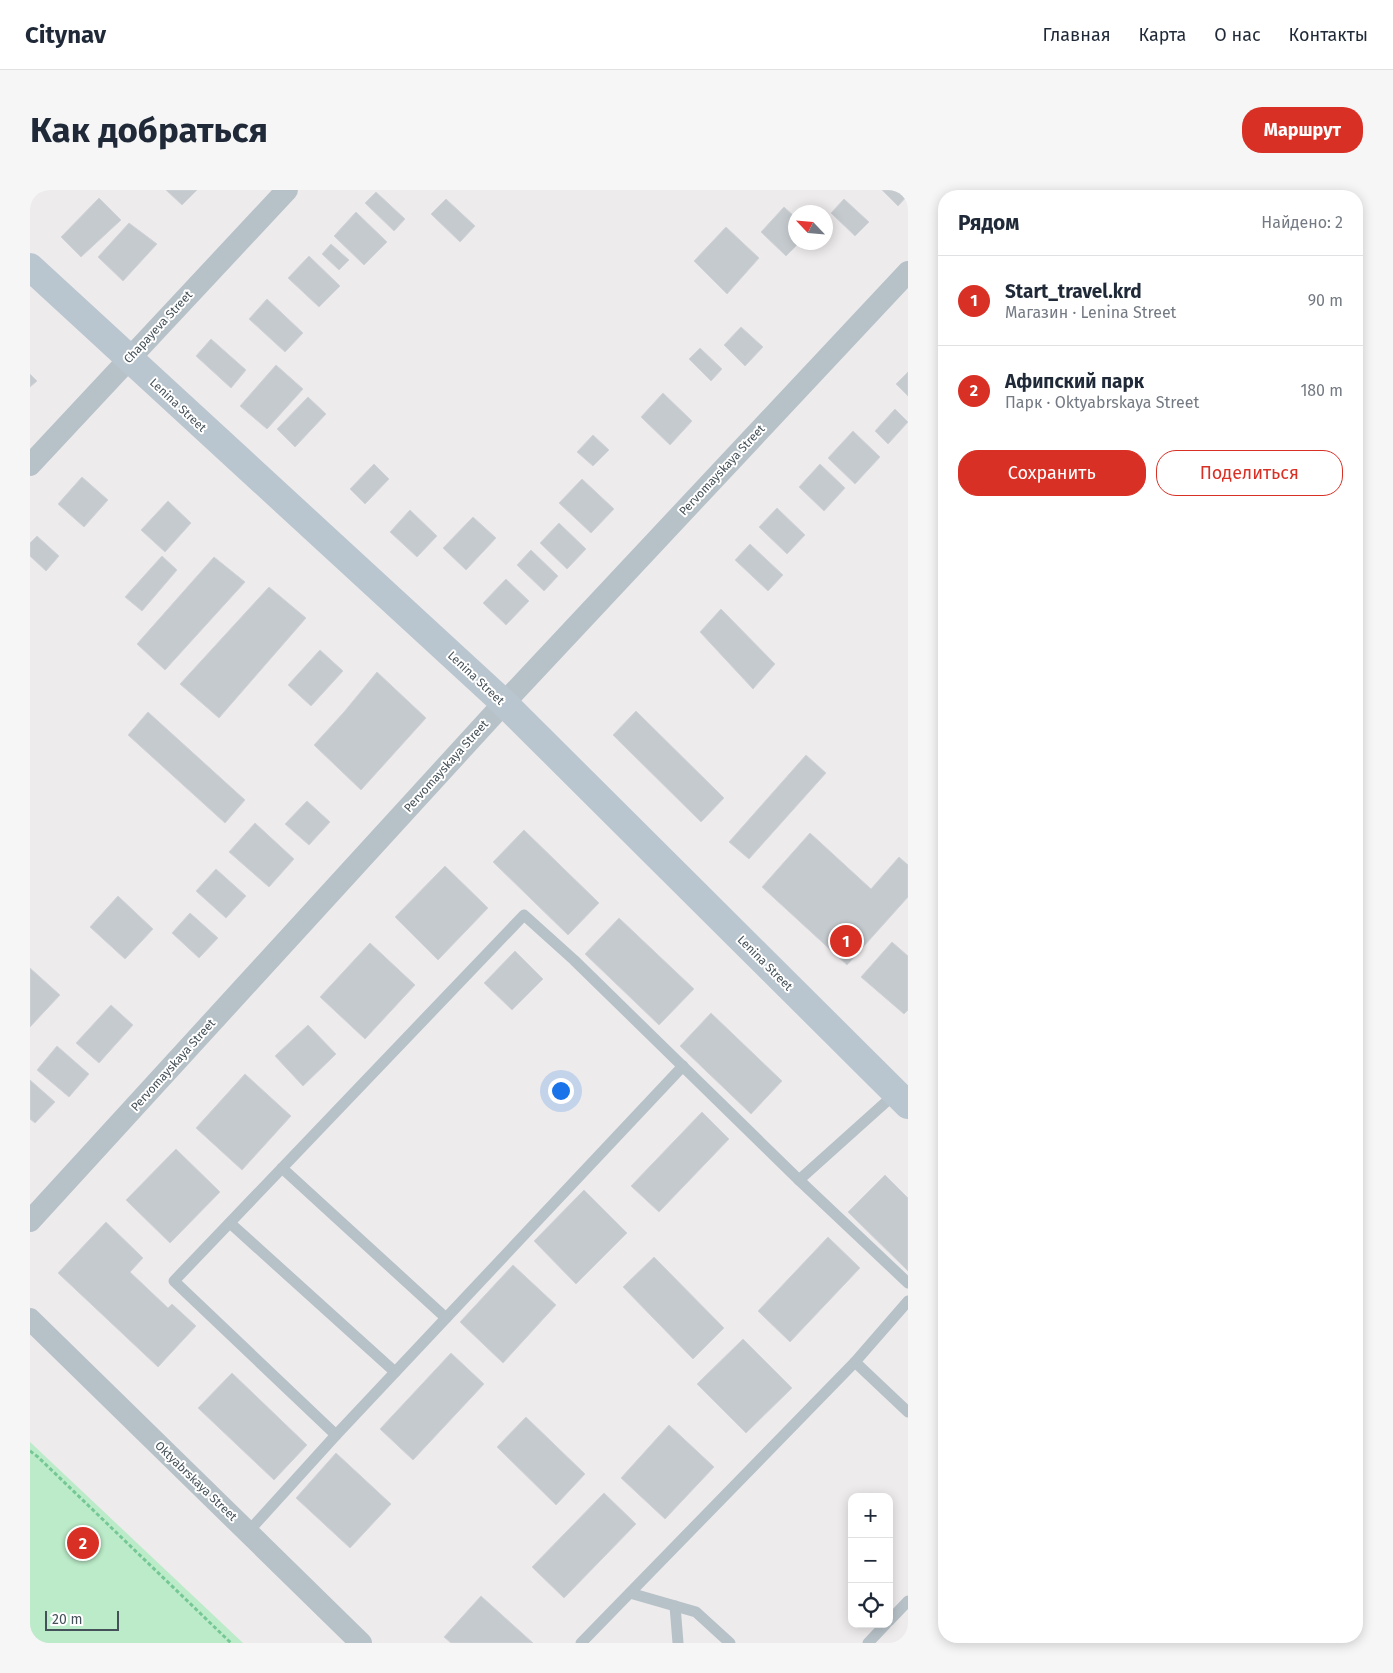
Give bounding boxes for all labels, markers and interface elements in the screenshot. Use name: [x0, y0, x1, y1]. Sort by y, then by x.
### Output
text: Citynav: [25, 21, 106, 49]
text: Главная: [1043, 24, 1111, 46]
text: Карта: [1139, 24, 1186, 46]
text: О нас: [1214, 24, 1261, 46]
text: Контакты: [1289, 24, 1368, 46]
button: Маршрут: [1242, 107, 1363, 153]
text: Как добраться: [30, 109, 268, 151]
north arrow: [788, 205, 833, 250]
text: Рядом: [958, 210, 1019, 236]
text: Найдено: 2: [1261, 213, 1343, 232]
text: Start_travel.krd: [1005, 280, 1142, 303]
street label: Chapayeva Street: [121, 287, 196, 366]
text: 1: [970, 291, 978, 310]
text: 90 m: [1308, 291, 1343, 310]
text: Магазин · Lenina Street: [1005, 303, 1176, 322]
text: Афипский парк: [1005, 370, 1144, 393]
street label: Lenina Street: [147, 375, 210, 435]
text: 2: [970, 381, 978, 400]
text: 180 m: [1300, 381, 1343, 400]
text: Парк · Oktyabrskaya Street: [1005, 393, 1199, 412]
street label: Pervomayskaya Street: [676, 421, 768, 518]
button: Сохранить: [958, 450, 1146, 496]
button: Поделиться: [1156, 450, 1343, 496]
street label: Lenina Street: [445, 648, 508, 708]
street label: Pervomayskaya Street: [401, 717, 491, 815]
pin: 1: [830, 922, 862, 960]
street label: Lenina Street: [735, 933, 796, 994]
street label: Pervomayskaya Street: [128, 1016, 218, 1114]
your location: [548, 1078, 574, 1104]
street label: Oktyabrskaya Street: [152, 1438, 240, 1524]
map controls: [848, 1493, 893, 1628]
button: +: [848, 1493, 893, 1538]
pin: 2: [67, 1524, 99, 1562]
button: −: [848, 1538, 893, 1583]
button: locate: [848, 1583, 893, 1628]
scale bar: [45, 1608, 119, 1631]
text: 20 m: [52, 1611, 82, 1628]

